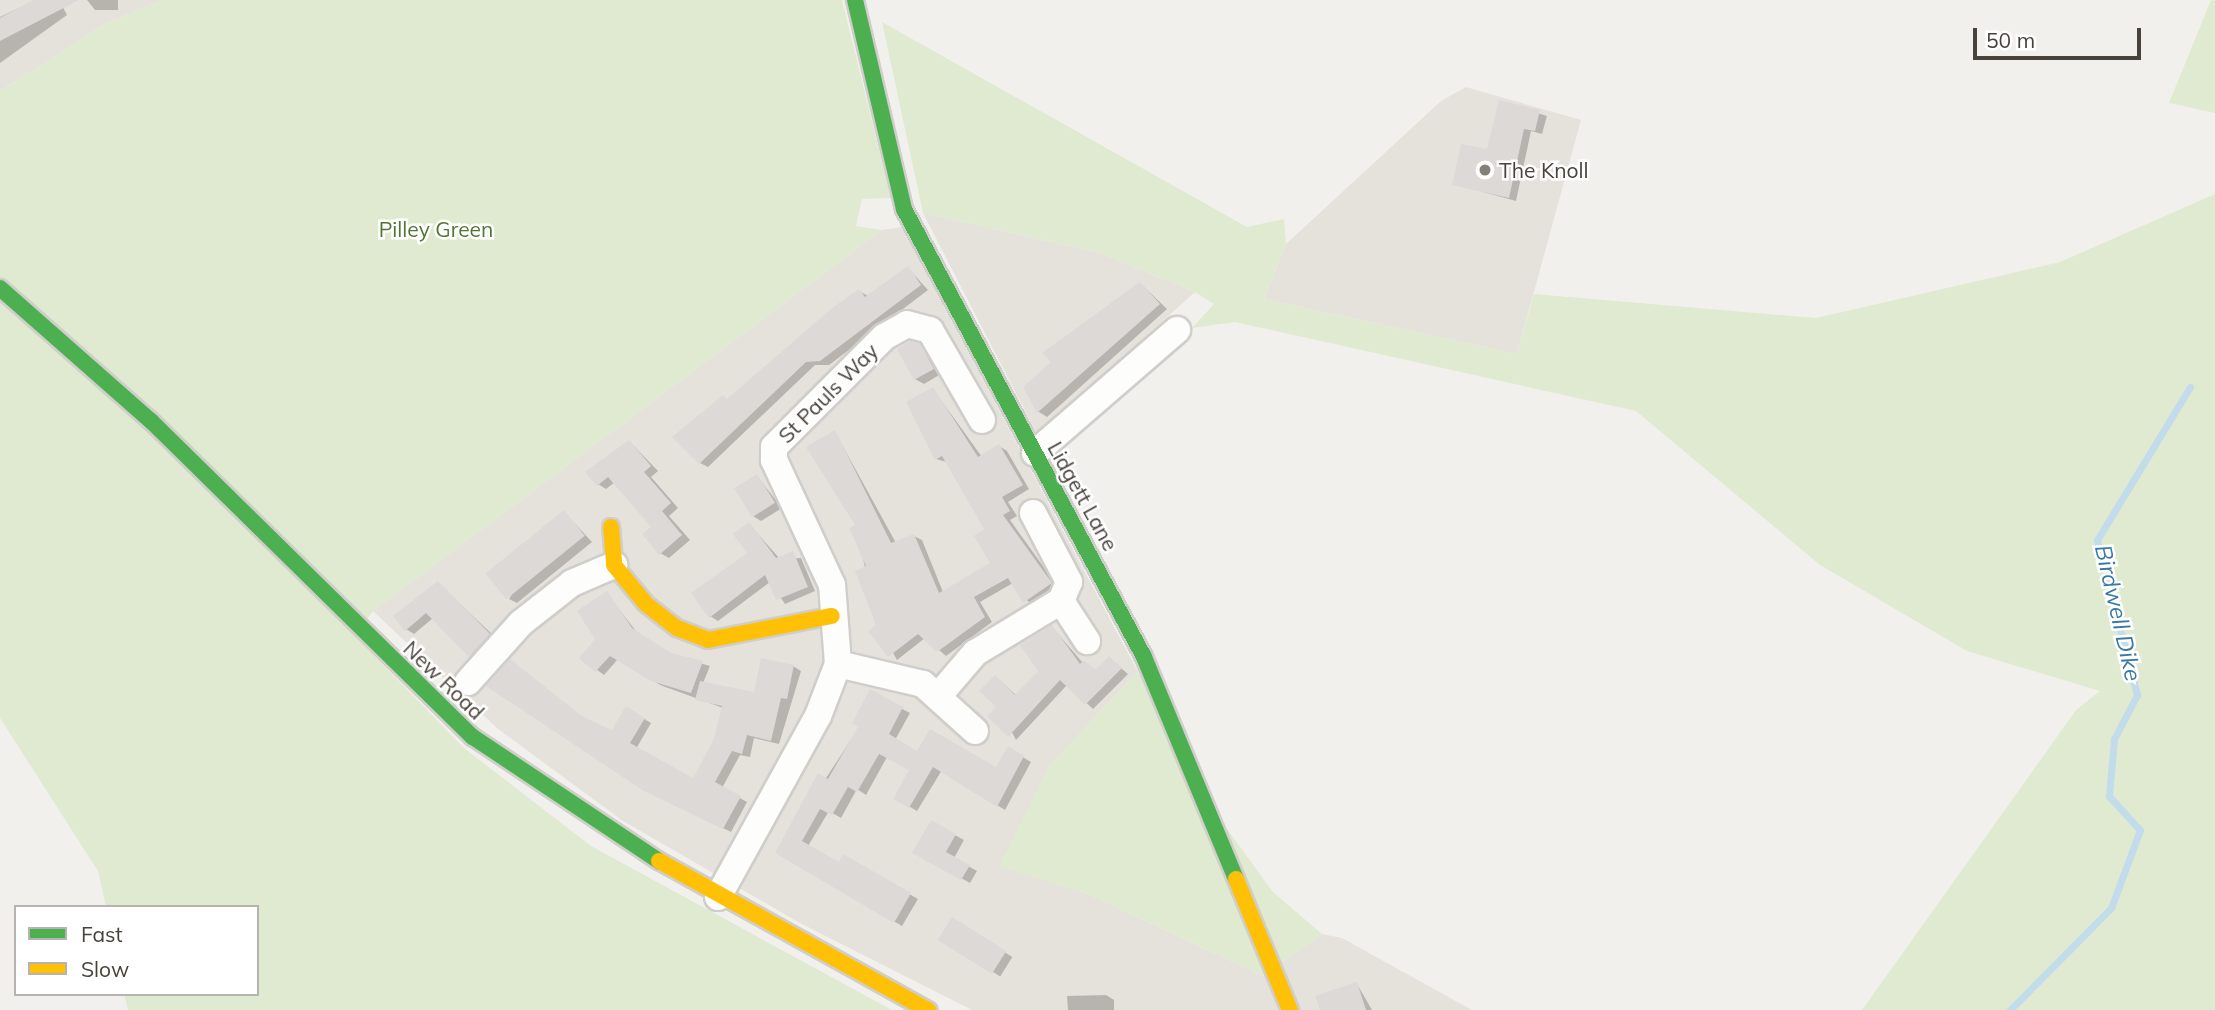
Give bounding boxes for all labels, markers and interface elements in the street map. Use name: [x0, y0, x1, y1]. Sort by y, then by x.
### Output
scale bar: [1977, 14, 2145, 58]
text: 50 m: [1986, 27, 2035, 53]
place label: The Knoll: [1499, 157, 1589, 183]
marker: The Knoll: [1477, 162, 1493, 178]
park label: Pilley Green: [379, 216, 493, 242]
street label: St Pauls Way: [773, 338, 883, 448]
street label: Lidgett Lane: [1043, 437, 1123, 555]
water label: Birdwell Dike: [2089, 542, 2147, 684]
street label: New Road: [398, 635, 490, 725]
legend: [14, 905, 259, 996]
text: Fast: [81, 921, 123, 947]
text: Slow: [81, 956, 129, 982]

